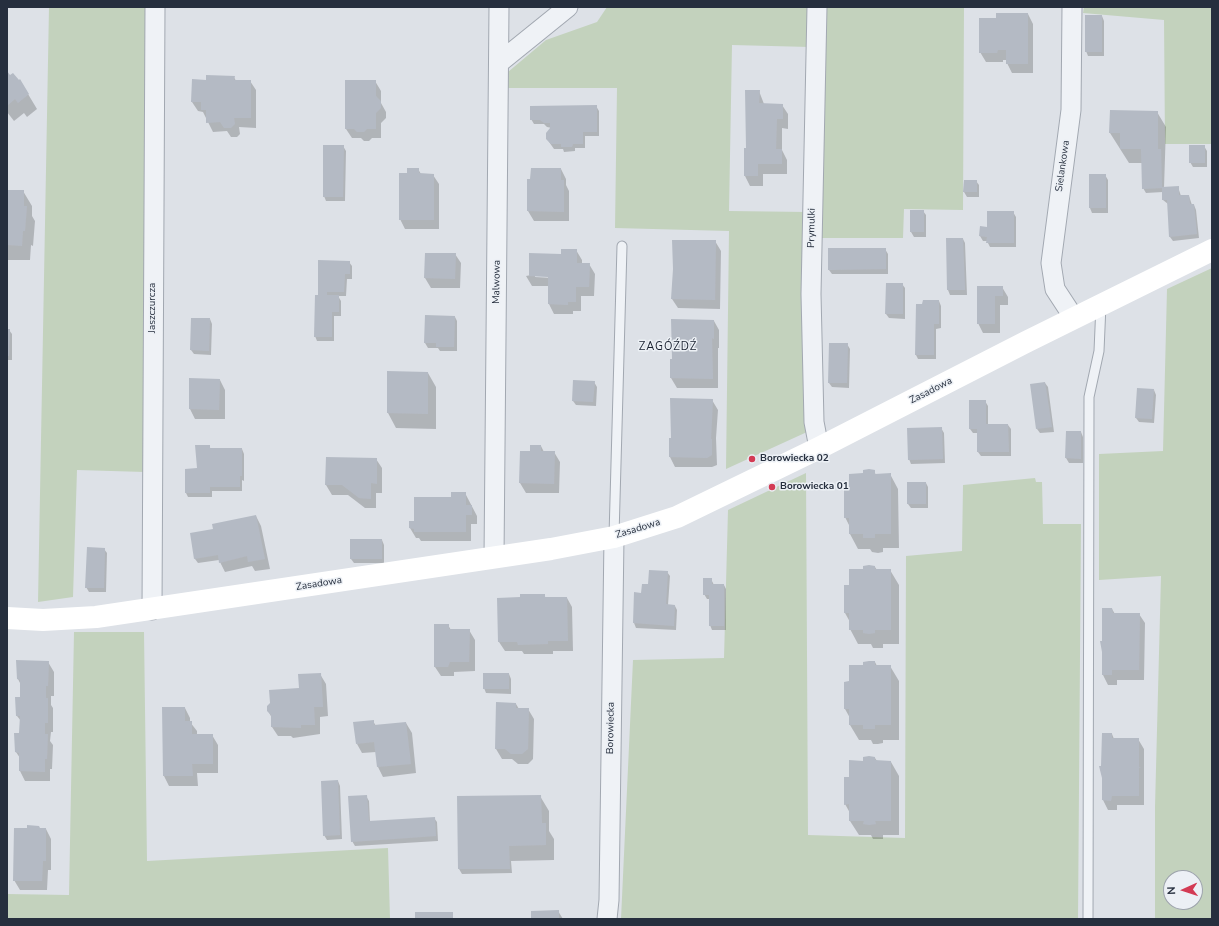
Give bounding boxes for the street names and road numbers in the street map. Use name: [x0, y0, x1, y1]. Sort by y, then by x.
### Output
street label: Sielankowa: [1053, 140, 1073, 192]
street label: Prymulki: [806, 208, 818, 248]
street label: Malwowa: [491, 260, 503, 304]
street label: Jaszczurcza: [147, 283, 159, 333]
street label: Zasadowa: [908, 375, 954, 407]
street label: Zasadowa: [614, 517, 662, 541]
street label: Zasadowa: [295, 574, 343, 594]
street label: Borowiecka: [605, 702, 617, 754]

